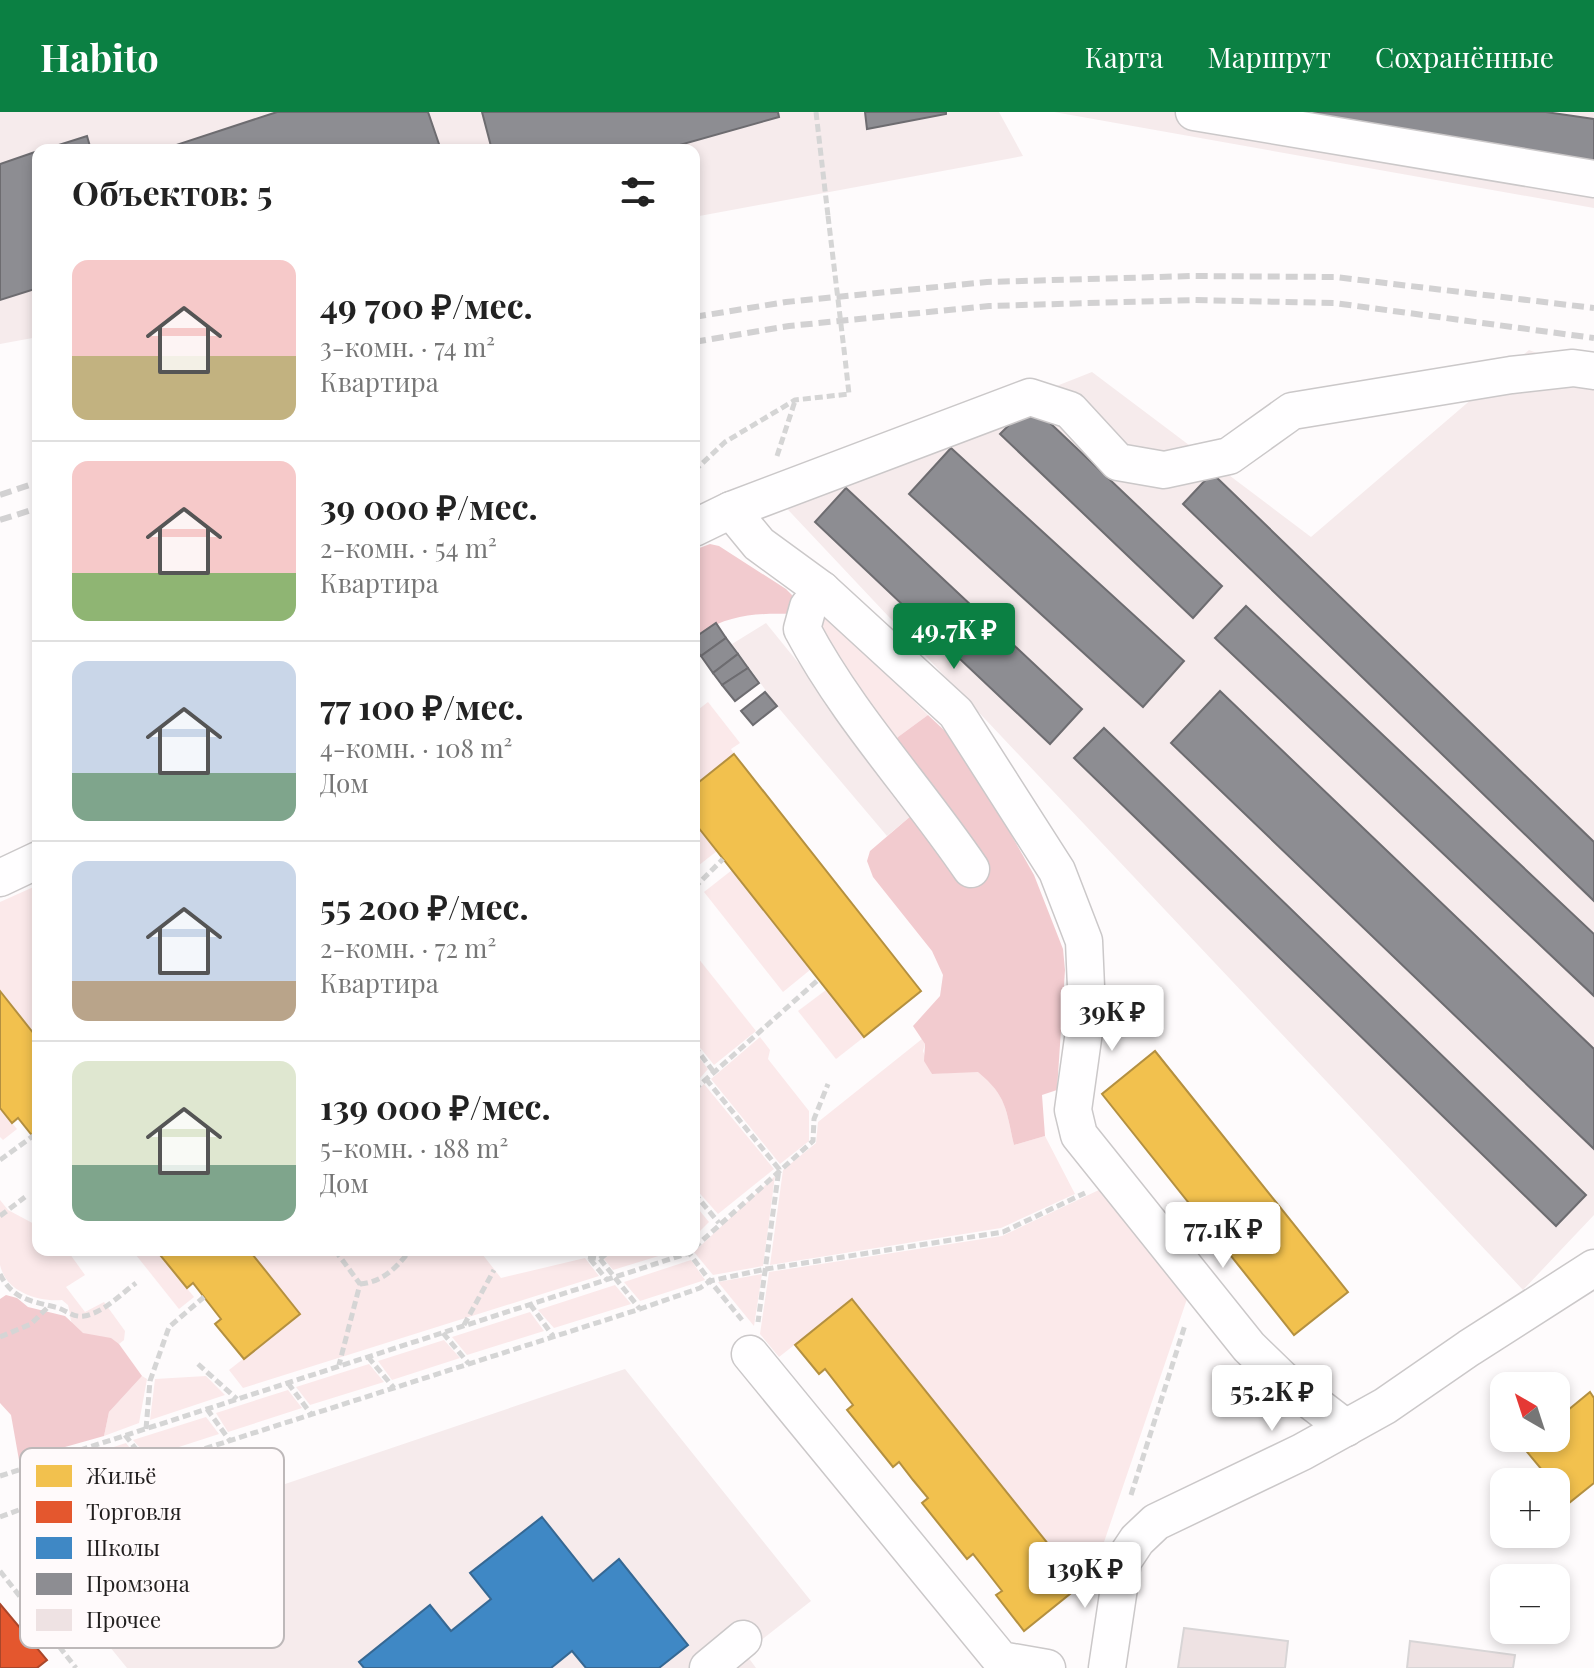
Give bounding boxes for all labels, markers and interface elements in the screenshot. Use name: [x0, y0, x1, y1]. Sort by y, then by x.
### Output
text: Habito: [40, 31, 159, 82]
text: Карта: [1085, 38, 1163, 75]
text: Маршрут: [1207, 38, 1331, 75]
text: Сохранённые: [1375, 38, 1554, 75]
text: Объектов: 5: [72, 169, 272, 215]
icon: filters: [616, 170, 660, 214]
text: 49 700 ₽/мес.: [320, 282, 533, 328]
icon: home: [136, 292, 232, 388]
text: 3-комн. · 74 m²: [320, 329, 495, 364]
text: Квартира: [320, 364, 439, 399]
text: 39 000 ₽/мес.: [320, 483, 538, 529]
icon: home: [136, 493, 232, 589]
text: 2-комн. · 54 m²: [320, 530, 497, 565]
text: Квартира: [320, 565, 439, 600]
pin: 49.7K ₽: [880, 603, 1028, 671]
text: 49.7K ₽: [911, 611, 997, 646]
text: 77 100 ₽/мес.: [320, 683, 524, 729]
icon: home: [136, 693, 232, 789]
text: 4-комн. · 108 m²: [320, 730, 512, 765]
text: Дом: [320, 765, 369, 800]
text: 55 200 ₽/мес.: [320, 883, 529, 929]
icon: home: [136, 893, 232, 989]
text: 2-комн. · 72 m²: [320, 930, 496, 965]
text: Квартира: [320, 965, 439, 1000]
pin: 39K ₽: [1056, 985, 1168, 1053]
text: 39K ₽: [1079, 993, 1145, 1028]
text: 139 000 ₽/мес.: [320, 1083, 551, 1129]
icon: home: [136, 1093, 232, 1189]
text: 5-комн. · 188 m²: [320, 1130, 508, 1165]
text: Дом: [320, 1165, 369, 1200]
pin: 77.1K ₽: [1149, 1202, 1297, 1270]
text: 77.1K ₽: [1183, 1210, 1263, 1245]
pin: 55.2K ₽: [1198, 1365, 1346, 1433]
north arrow: [1490, 1372, 1570, 1452]
map controls: [1490, 1372, 1570, 1644]
text: 55.2K ₽: [1230, 1373, 1314, 1408]
legend: [20, 1448, 284, 1648]
text: Жильё: [86, 1460, 156, 1490]
button: +: [1490, 1468, 1570, 1548]
text: Торговля: [86, 1496, 182, 1526]
text: Школы: [86, 1532, 160, 1562]
pin: 139K ₽: [1020, 1542, 1150, 1610]
text: 139K ₽: [1047, 1550, 1123, 1585]
button: −: [1490, 1564, 1570, 1644]
text: Промзона: [86, 1568, 190, 1598]
text: Прочее: [86, 1604, 161, 1634]

